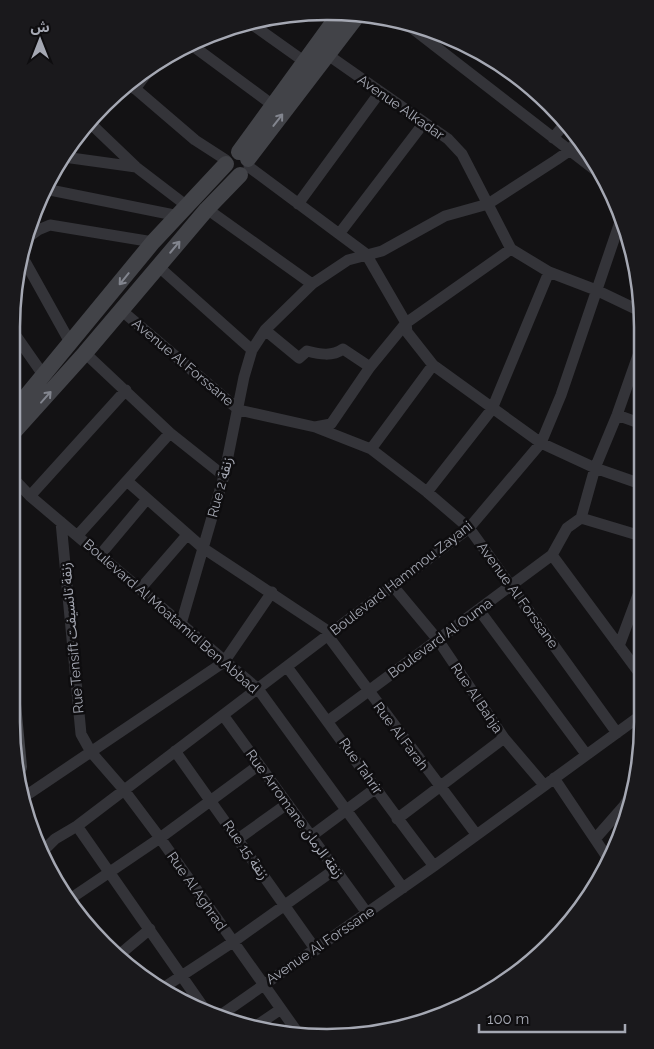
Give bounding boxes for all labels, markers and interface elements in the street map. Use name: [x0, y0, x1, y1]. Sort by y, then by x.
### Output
north arrow: [15, 15, 65, 65]
text: ش: [30, 19, 50, 35]
street label: Avenue Alkadar: [355, 71, 447, 143]
one-way arrow: [273, 113, 283, 127]
one-way arrow: [169, 241, 180, 254]
one-way arrow: [118, 272, 129, 285]
street label: Avenue Al Forssane: [129, 315, 237, 409]
one-way arrow: [40, 390, 52, 403]
street label: Rue 2 زنقة: [204, 455, 237, 519]
street label: Boulevard Hammou Zayani: [327, 518, 475, 638]
street label: Boulevard Al Moatamid Ben Abbad: [80, 536, 262, 696]
street label: Avenue Al Forssane: [474, 539, 562, 651]
street label: Rue Tensift زنقة تانسيفت: [57, 562, 88, 714]
street label: Boulevard Al Ouma: [385, 595, 495, 681]
street label: Rue Al Bahja: [448, 660, 506, 736]
street label: Rue Al Farah: [370, 699, 432, 773]
street label: Rue Tahrir: [336, 735, 386, 797]
street label: Rue Arromane زنقة الرمان: [242, 746, 347, 882]
street label: Rue 15 زنقة: [219, 817, 272, 883]
street label: Rue Al Aghrad: [164, 849, 230, 933]
street label: Avenue Al Forssane: [263, 903, 377, 987]
scale bar: [479, 1002, 625, 1034]
text: 100 m: [487, 1010, 529, 1028]

